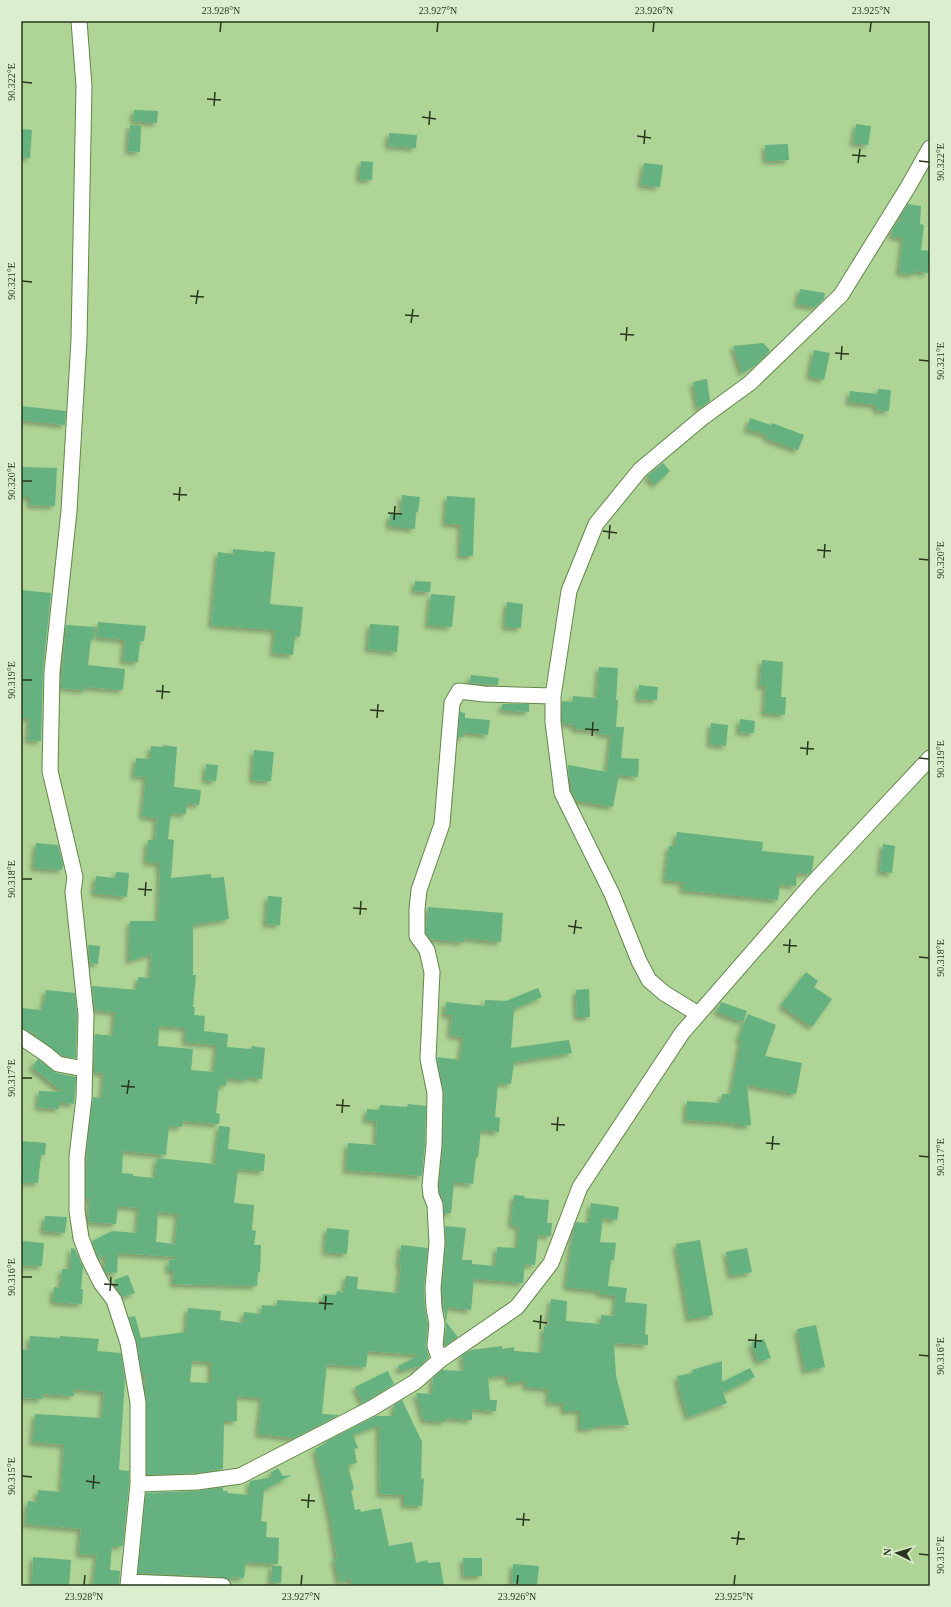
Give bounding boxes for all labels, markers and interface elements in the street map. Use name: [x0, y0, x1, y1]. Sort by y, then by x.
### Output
text: 23.928°N: [202, 5, 240, 16]
text: 23.927°N: [419, 5, 457, 16]
text: 23.926°N: [635, 5, 673, 16]
text: 23.925°N: [852, 5, 890, 16]
text: 90.322°E: [6, 63, 17, 101]
text: 90.322°E: [935, 143, 946, 181]
text: 90.321°E: [6, 262, 17, 300]
text: 90.321°E: [935, 342, 946, 380]
text: 90.320°E: [6, 462, 17, 500]
text: 90.320°E: [935, 541, 946, 579]
text: 90.319°E: [6, 661, 17, 699]
text: 90.319°E: [935, 740, 946, 778]
text: 90.318°E: [6, 860, 17, 898]
text: 90.318°E: [935, 939, 946, 977]
text: 90.317°E: [6, 1059, 17, 1097]
text: 90.317°E: [935, 1138, 946, 1176]
text: 90.316°E: [6, 1258, 17, 1296]
text: 90.316°E: [935, 1337, 946, 1375]
text: 90.315°E: [6, 1457, 17, 1495]
north arrow: [877, 1533, 917, 1573]
text: 90.315°E: [935, 1536, 946, 1574]
text: N: [881, 1548, 893, 1557]
text: 23.928°N: [65, 1591, 103, 1602]
text: 23.927°N: [282, 1591, 320, 1602]
text: 23.926°N: [498, 1591, 536, 1602]
text: 23.925°N: [715, 1591, 753, 1602]

